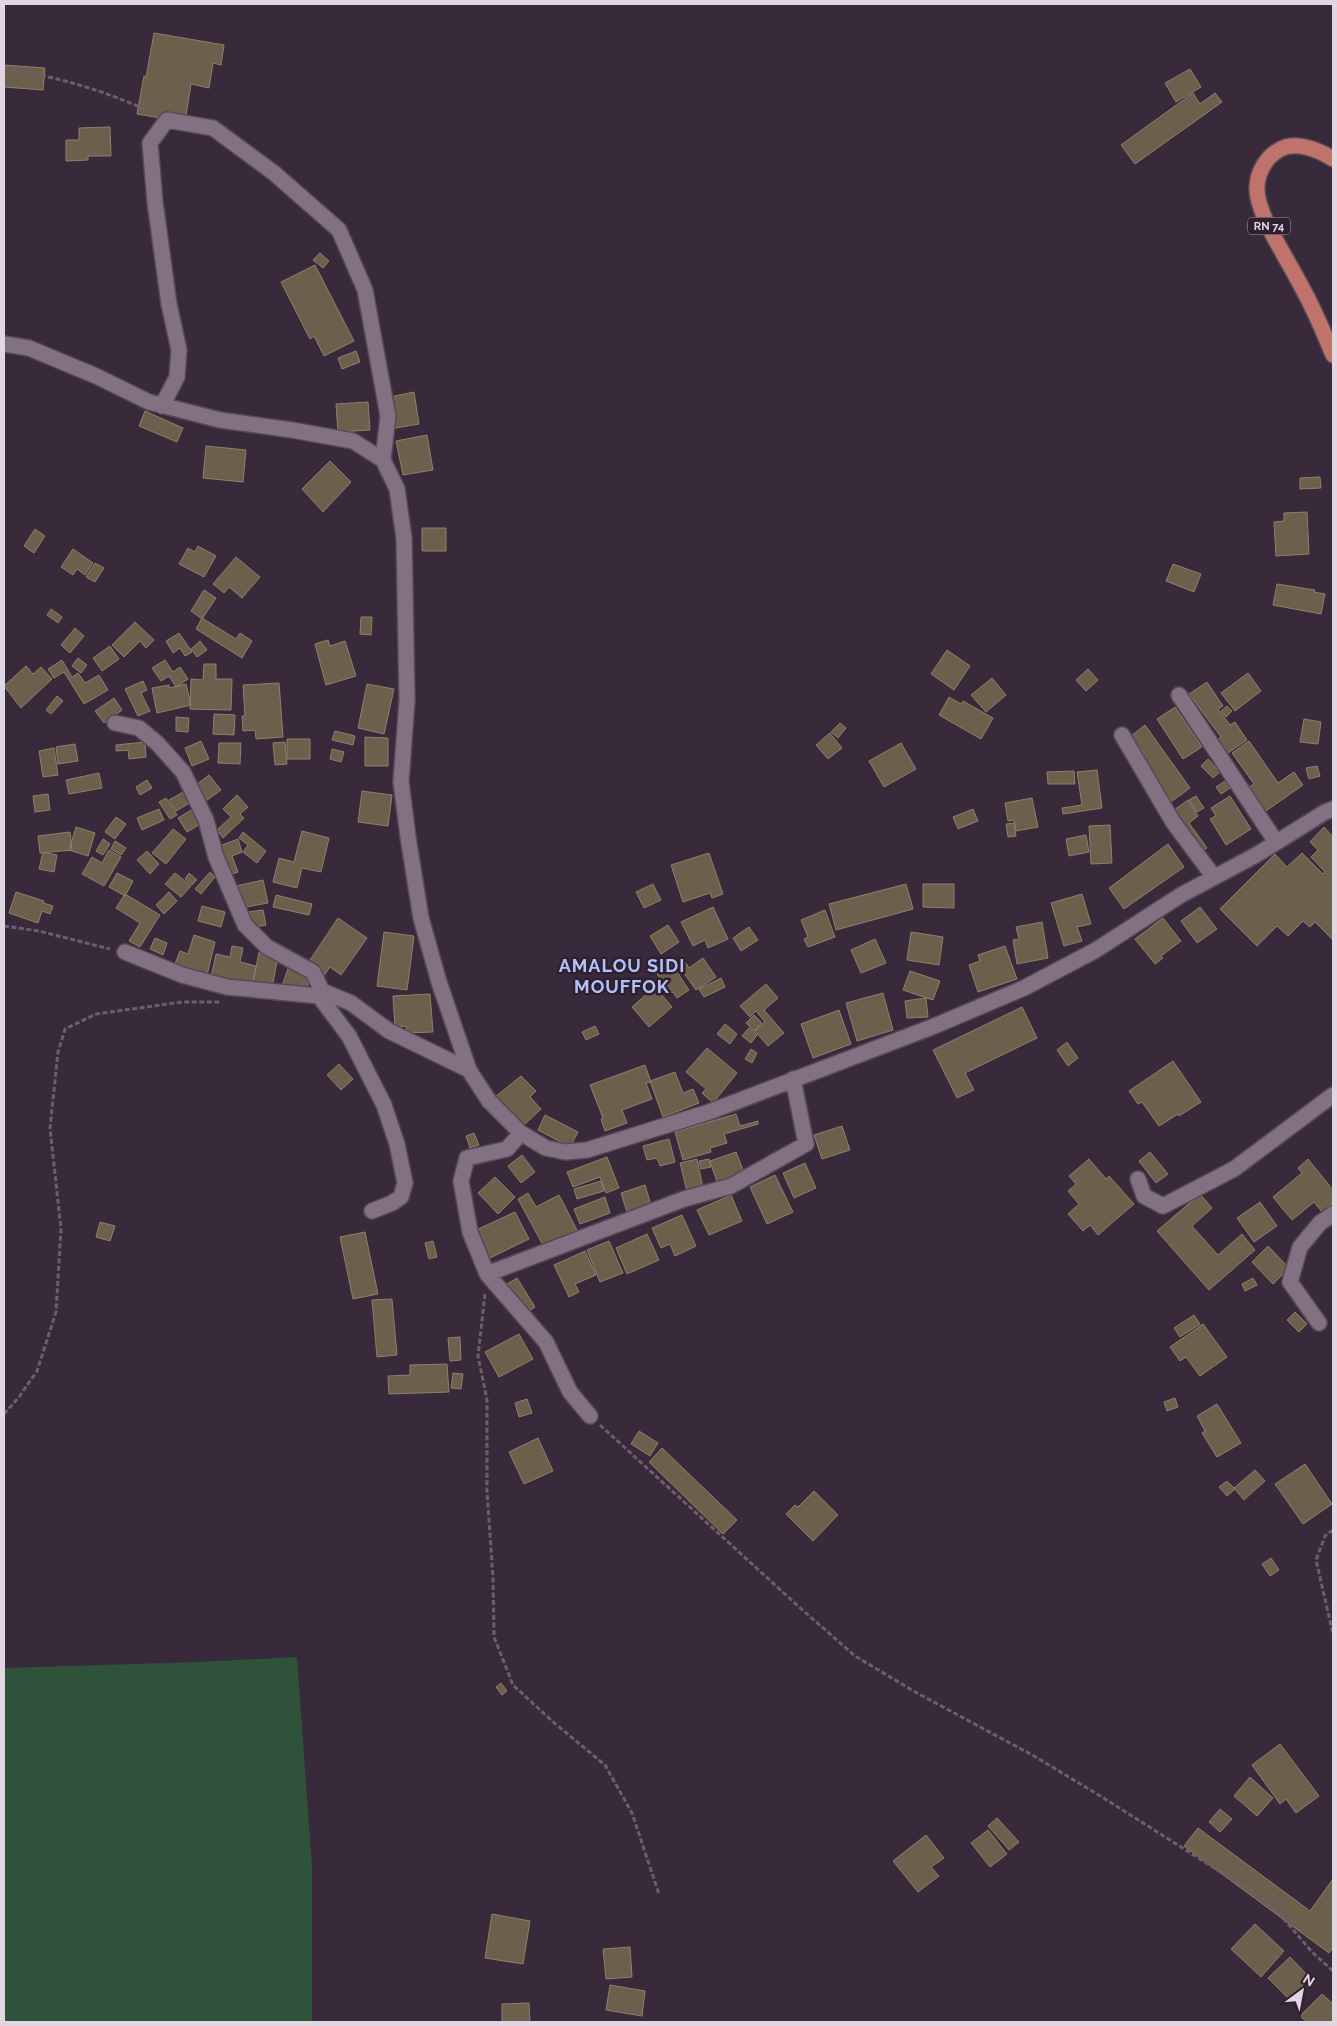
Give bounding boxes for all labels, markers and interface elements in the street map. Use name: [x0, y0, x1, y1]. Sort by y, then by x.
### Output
road number: RN 74: [1248, 218, 1290, 235]
district label: AMALOU SIDI MOUFFOK: [559, 955, 685, 997]
north arrow: [1277, 1966, 1327, 2016]
text: N: [1300, 1970, 1318, 1990]

